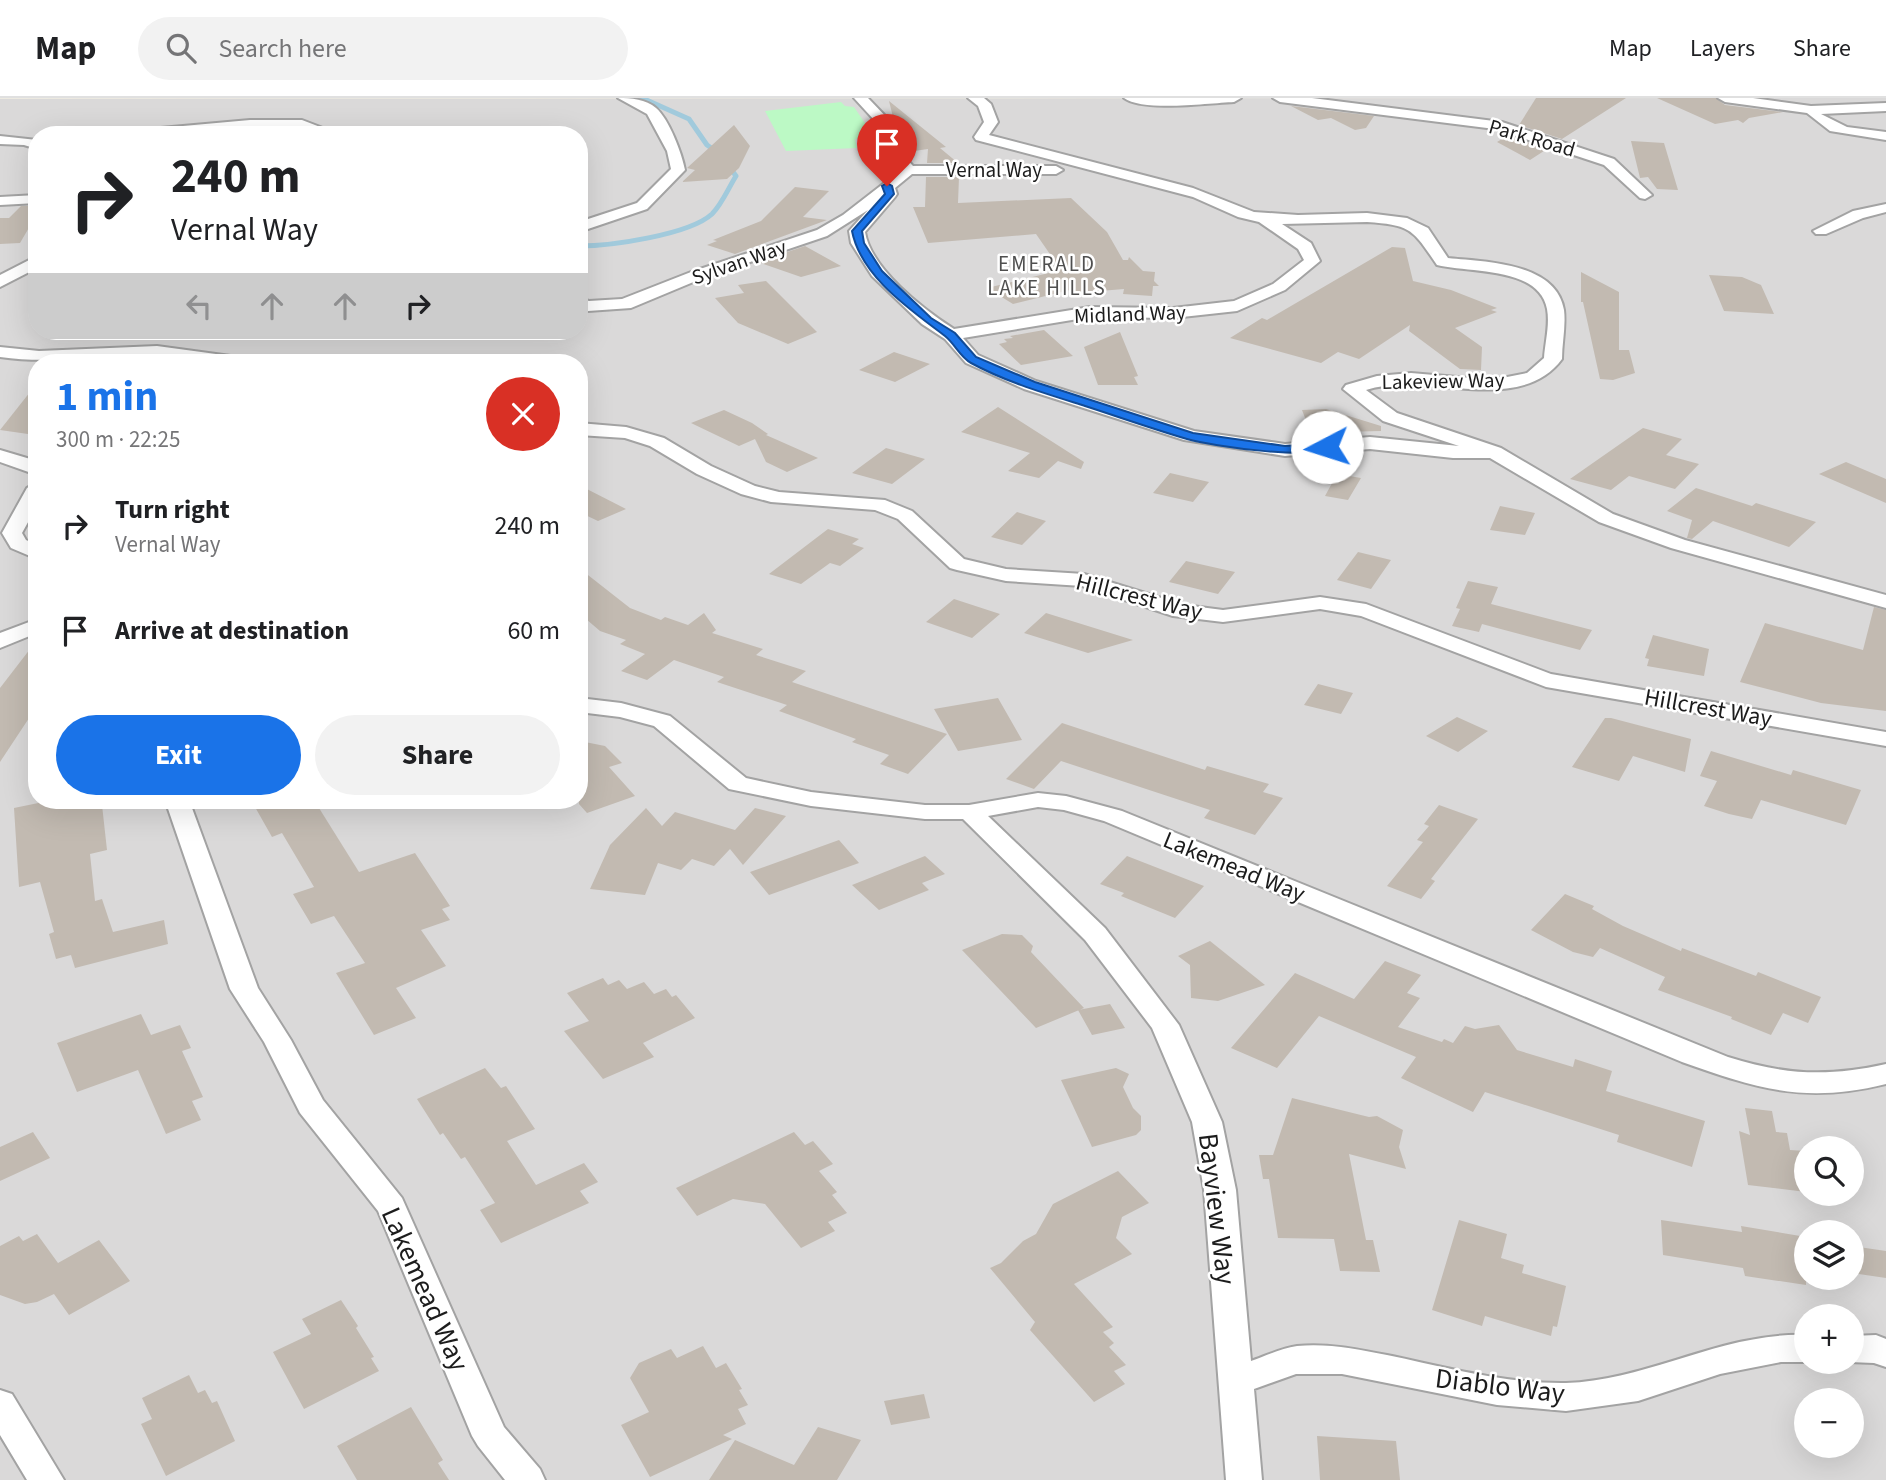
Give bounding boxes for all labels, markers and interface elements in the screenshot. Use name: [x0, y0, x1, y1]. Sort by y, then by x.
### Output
search box: [138, 17, 628, 80]
text: Map: [35, 25, 96, 72]
icon: search: [162, 29, 200, 67]
text: Search here: [218, 30, 347, 67]
text: Map: [1609, 31, 1652, 66]
text: Layers: [1690, 31, 1755, 66]
text: Share: [1793, 31, 1851, 66]
street label: Park Road: [1485, 111, 1579, 165]
pin: [857, 114, 917, 186]
icon: arrive: [868, 125, 906, 163]
text: 240 m: [171, 142, 300, 212]
icon: right: [56, 154, 147, 245]
street label: Vernal Way: [946, 155, 1042, 185]
text: Vernal Way: [171, 207, 318, 253]
street label: Sylvan Way: [688, 232, 791, 292]
district label: EMERALD LAKE HILLS: [987, 249, 1107, 303]
icon: left: [180, 287, 218, 325]
icon: ahead: [253, 287, 291, 325]
icon: ahead: [326, 287, 364, 325]
icon: right: [399, 287, 437, 325]
street label: Midland Way: [1074, 297, 1187, 331]
street label: Lakeview Way: [1381, 365, 1505, 397]
text: 1 min: [56, 367, 158, 427]
button: close: [486, 377, 560, 451]
position arrow: [1290, 410, 1364, 484]
text: 300 m · 22:25: [56, 423, 180, 456]
text: Turn right: [115, 491, 230, 528]
icon: right: [56, 507, 94, 545]
text: 240 m: [494, 507, 560, 544]
text: Vernal Way: [115, 528, 221, 561]
street label: Hillcrest Way: [1072, 564, 1206, 630]
icon: arrive: [56, 612, 94, 650]
text: Arrive at destination: [115, 612, 349, 649]
text: 60 m: [507, 612, 560, 649]
street label: Hillcrest Way: [1641, 680, 1775, 736]
button: Exit: [56, 715, 301, 795]
button: Share: [315, 715, 560, 795]
street label: Lakemead Way: [1158, 823, 1310, 911]
street label: Bayview Way: [1188, 1131, 1246, 1287]
map controls: [1794, 1136, 1864, 1458]
button: search: [1794, 1136, 1864, 1206]
street label: Lakemead Way: [371, 1201, 479, 1377]
button: layers: [1794, 1220, 1864, 1290]
button: +: [1794, 1304, 1864, 1374]
street label: Diablo Way: [1433, 1358, 1567, 1414]
button: −: [1794, 1388, 1864, 1458]

